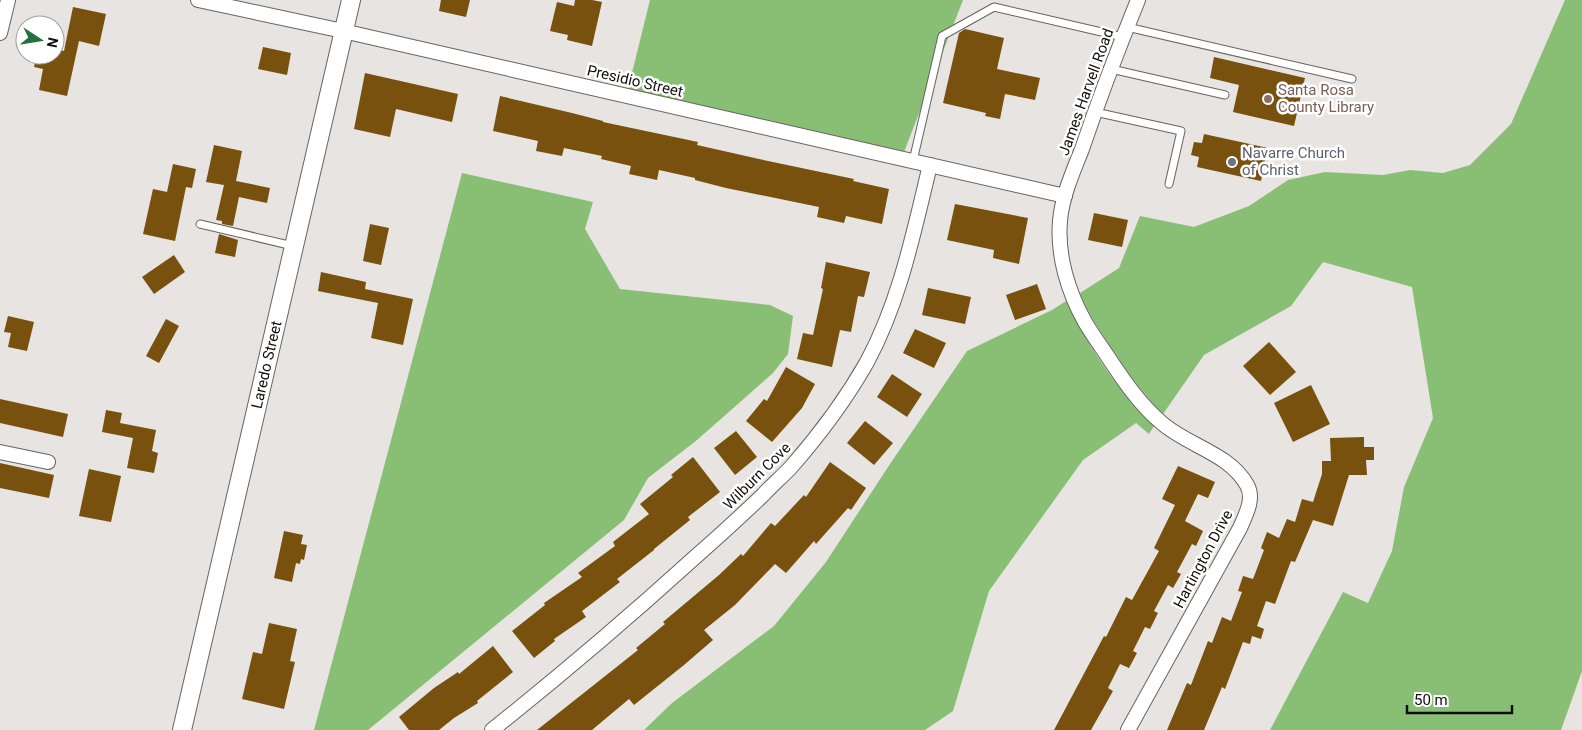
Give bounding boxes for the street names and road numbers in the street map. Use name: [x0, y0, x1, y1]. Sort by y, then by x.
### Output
street label: James Harvell Road: [1055, 26, 1117, 158]
street label: Presidio Street: [585, 61, 685, 101]
street label: Laredo Street: [248, 319, 285, 410]
street label: Wilburn Cove: [720, 439, 794, 513]
street label: Hartington Drive: [1170, 507, 1236, 611]

